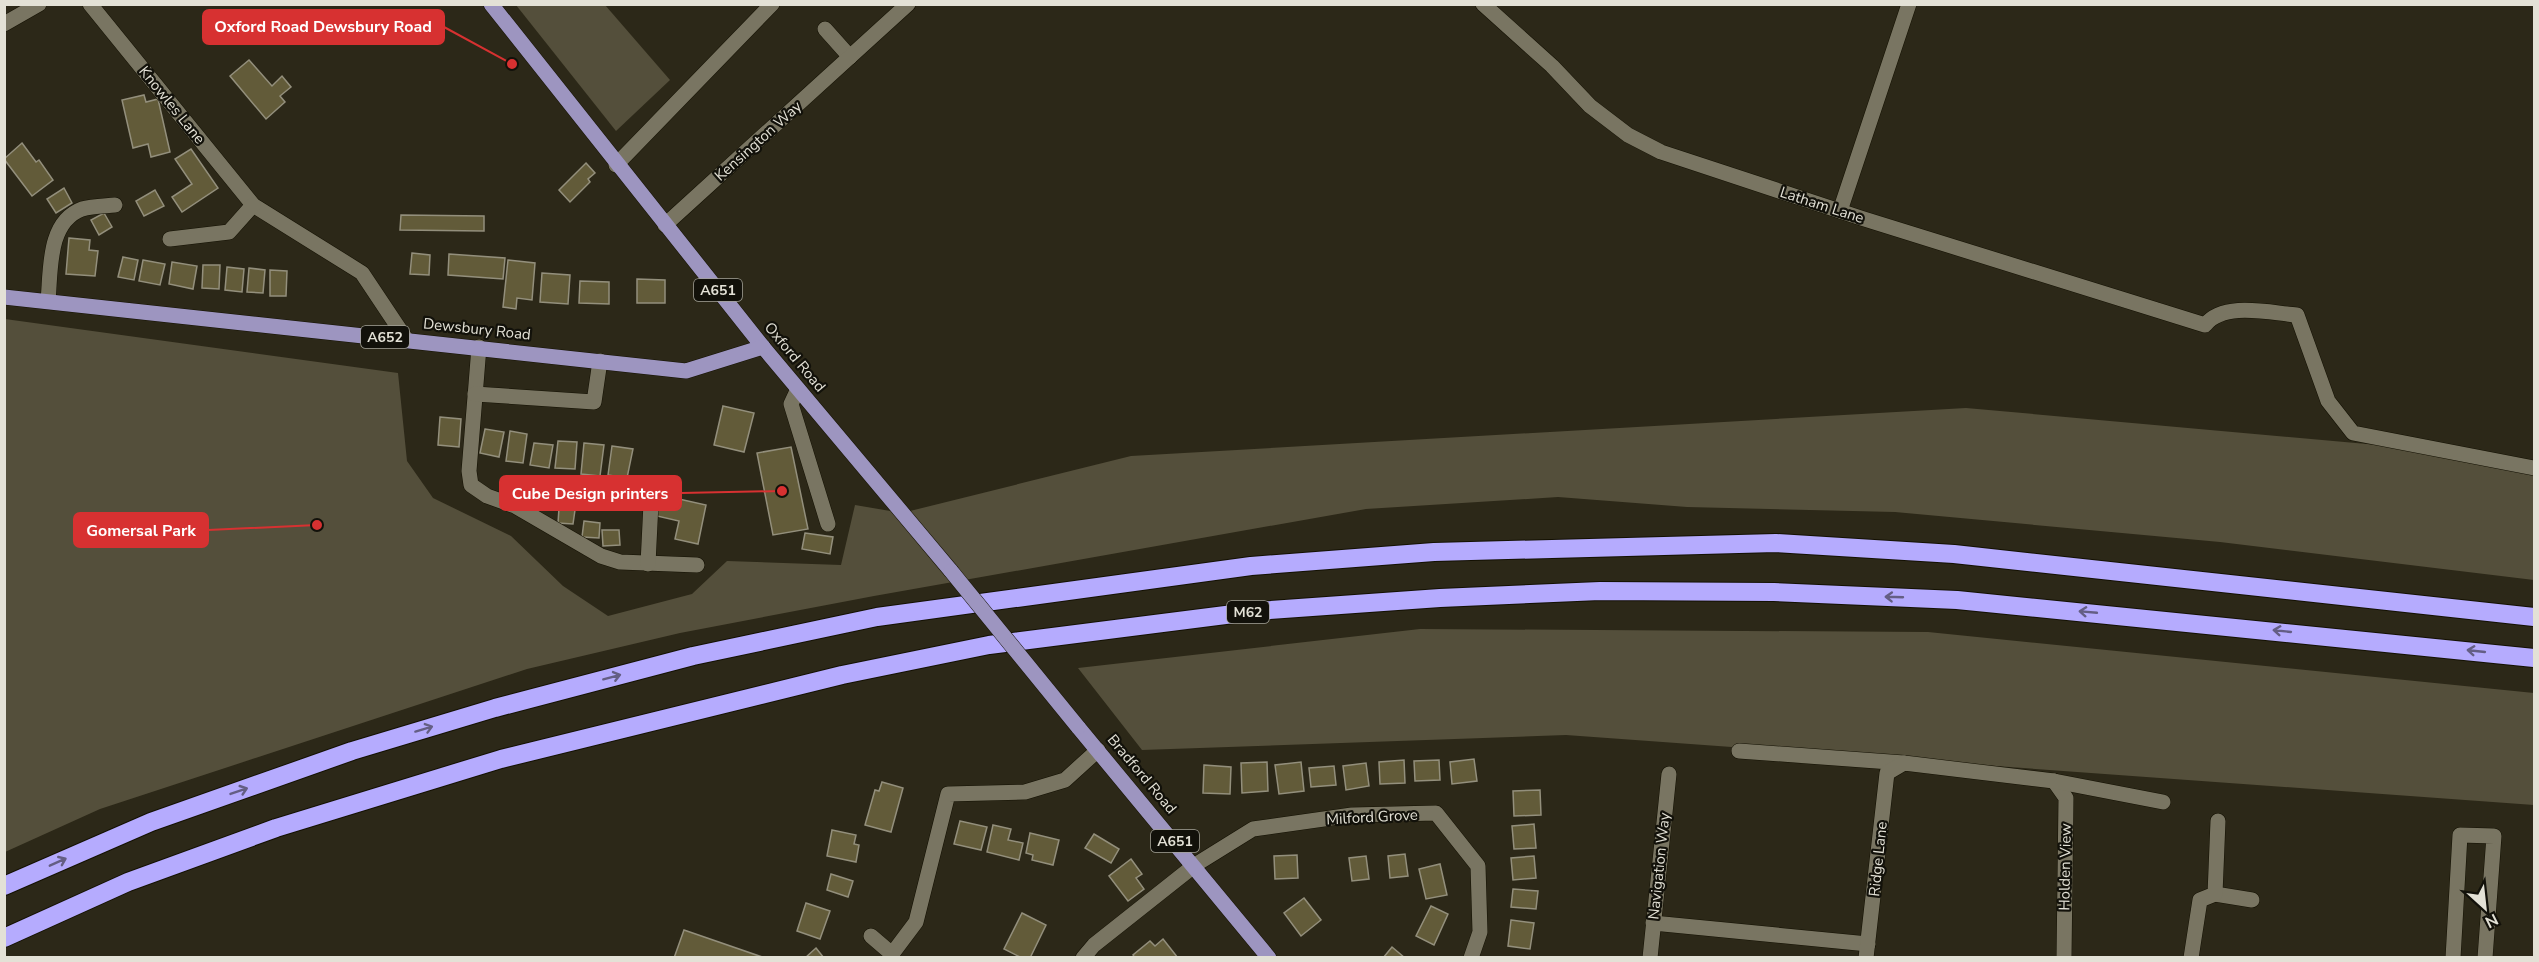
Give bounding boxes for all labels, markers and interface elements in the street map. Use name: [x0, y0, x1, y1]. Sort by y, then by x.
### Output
callout: Oxford Road Dewsbury Road: [203, 10, 444, 44]
text: Oxford Road Dewsbury Road: [214, 16, 432, 38]
street label: Knowles Lane: [134, 62, 210, 148]
street label: Kensington Way: [710, 96, 806, 186]
street label: Latham Lane: [1777, 182, 1867, 228]
road number: A651: [694, 279, 742, 301]
street label: Dewsbury Road: [422, 313, 532, 345]
street label: Oxford Road: [760, 318, 830, 396]
road number: A652: [361, 326, 409, 348]
callout: Cube Design printers: [500, 476, 681, 510]
text: Cube Design printers: [512, 483, 669, 505]
callout: Gomersal Park: [74, 513, 208, 547]
text: Gomersal Park: [86, 520, 196, 542]
one-way arrow: [1884, 592, 1904, 603]
road number: M62: [1227, 601, 1269, 623]
one-way arrow: [2079, 606, 2099, 617]
one-way arrow: [2273, 625, 2293, 636]
one-way arrow: [2467, 645, 2487, 656]
one-way arrow: [602, 671, 621, 683]
one-way arrow: [414, 723, 433, 734]
street label: Bradford Road: [1103, 730, 1181, 818]
one-way arrow: [229, 784, 248, 795]
street label: Milford Grove: [1326, 805, 1418, 829]
street label: Navigation Way: [1643, 811, 1675, 921]
street label: Ridge Lane: [1864, 820, 1892, 898]
street label: Holden View: [2054, 823, 2076, 911]
road number: A651: [1151, 830, 1199, 852]
one-way arrow: [49, 856, 67, 867]
north arrow: [2455, 878, 2515, 938]
text: N: [2481, 908, 2502, 933]

